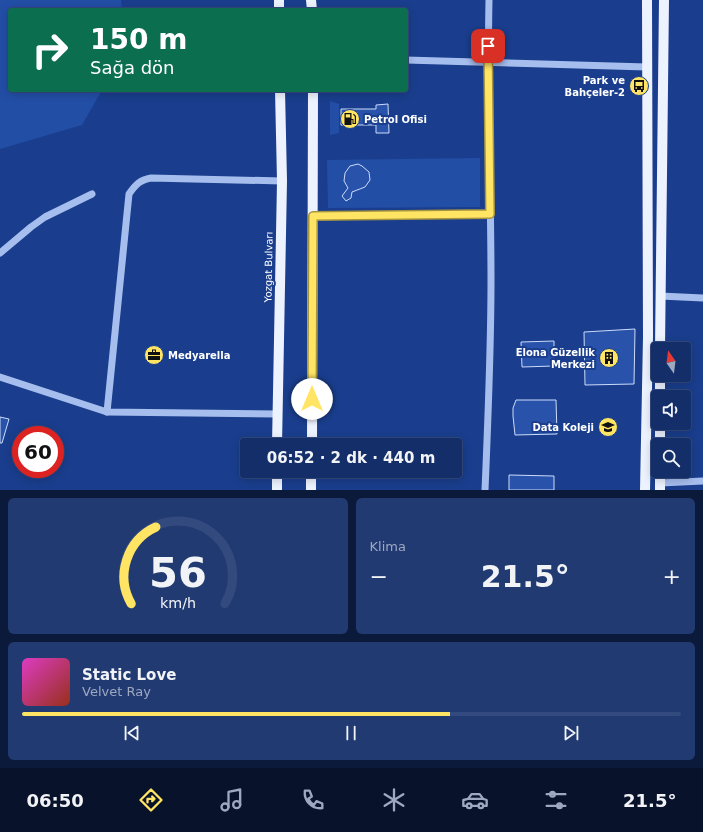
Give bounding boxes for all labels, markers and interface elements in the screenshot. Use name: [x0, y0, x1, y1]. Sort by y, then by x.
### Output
text: 150 m: [90, 23, 187, 56]
icon: right: [24, 24, 76, 76]
pin: [471, 29, 505, 63]
icon: arrive: [477, 35, 499, 57]
text: Sağa dön: [90, 57, 174, 78]
place label: Park ve Bahçeler-2: [565, 75, 625, 98]
bus stop icon: Park ve Bahçeler-2: [628, 75, 650, 97]
fuel station icon: Petrol Ofisi: [339, 108, 361, 130]
place label: Petrol Ofisi: [364, 114, 427, 125]
street label: Yozgat Bulvarı: [262, 232, 275, 303]
north arrow: [651, 342, 691, 382]
map controls: [651, 342, 691, 478]
office icon: Medyarella: [143, 344, 165, 366]
place label: Elona Güzellik Merkezi: [516, 347, 595, 370]
building icon: Elona Güzellik Merkezi: [598, 347, 620, 369]
place label: Medyarella: [168, 350, 230, 361]
position arrow: [291, 378, 333, 420]
button: sound: [651, 390, 691, 430]
school or university icon: Data Koleji: [597, 416, 619, 438]
place label: Data Koleji: [532, 422, 594, 433]
speed limit sign: 60: [12, 426, 64, 478]
button: search: [651, 438, 691, 478]
text: 06:52 · 2 dk · 440 m: [267, 449, 435, 467]
text: Klima: [370, 539, 406, 554]
text: 56: [149, 548, 207, 597]
text: 21.5°: [481, 559, 570, 594]
text: −: [370, 564, 388, 589]
text: +: [663, 564, 681, 589]
text: km/h: [160, 595, 196, 611]
text: Static Love: [82, 666, 176, 684]
text: Velvet Ray: [82, 684, 151, 699]
icon: previous: [121, 722, 143, 744]
icon: pause: [340, 722, 362, 744]
icon: next: [560, 722, 582, 744]
icon: directions: [137, 786, 165, 814]
icon: music: [218, 786, 246, 814]
icon: phone: [299, 786, 327, 814]
icon: climate: [380, 786, 408, 814]
icon: car: [461, 786, 489, 814]
icon: filters: [542, 786, 570, 814]
text: 06:50: [27, 790, 84, 811]
text: 21.5°: [623, 790, 676, 811]

